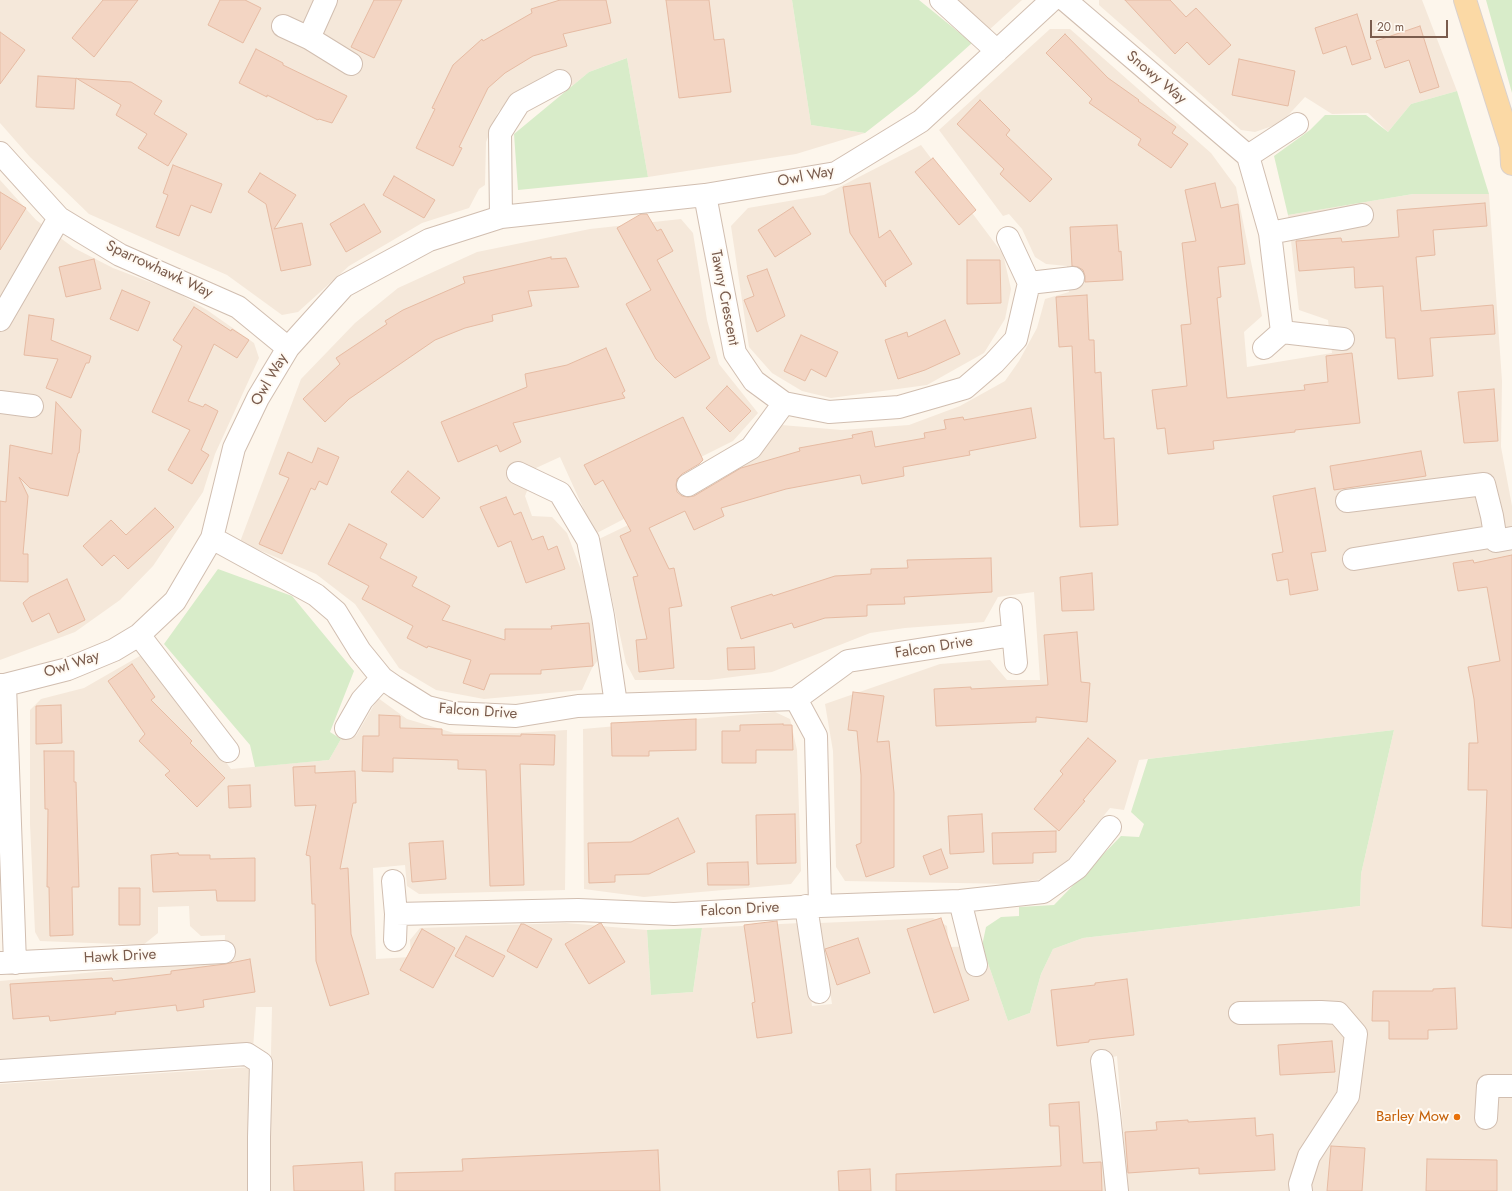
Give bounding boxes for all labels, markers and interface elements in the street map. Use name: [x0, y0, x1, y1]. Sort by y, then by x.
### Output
scale bar: [1372, 12, 1450, 38]
text: 20 m: [1377, 18, 1404, 36]
street label: Snowy Way: [1122, 48, 1190, 108]
street label: Owl Way: [776, 163, 836, 191]
street label: Sparrowhawk Way: [103, 237, 215, 303]
street label: Tawny Crescent: [706, 249, 742, 347]
street label: Owl Way: [248, 351, 292, 409]
street label: Falcon Drive: [894, 633, 974, 663]
street label: Owl Way: [42, 648, 102, 682]
street label: Falcon Drive: [438, 700, 518, 724]
street label: Falcon Drive: [700, 899, 780, 921]
street label: Hawk Drive: [83, 946, 157, 968]
place label: Barley Mow: [1376, 1108, 1449, 1126]
marker: Barley Mow: [1452, 1112, 1462, 1122]

